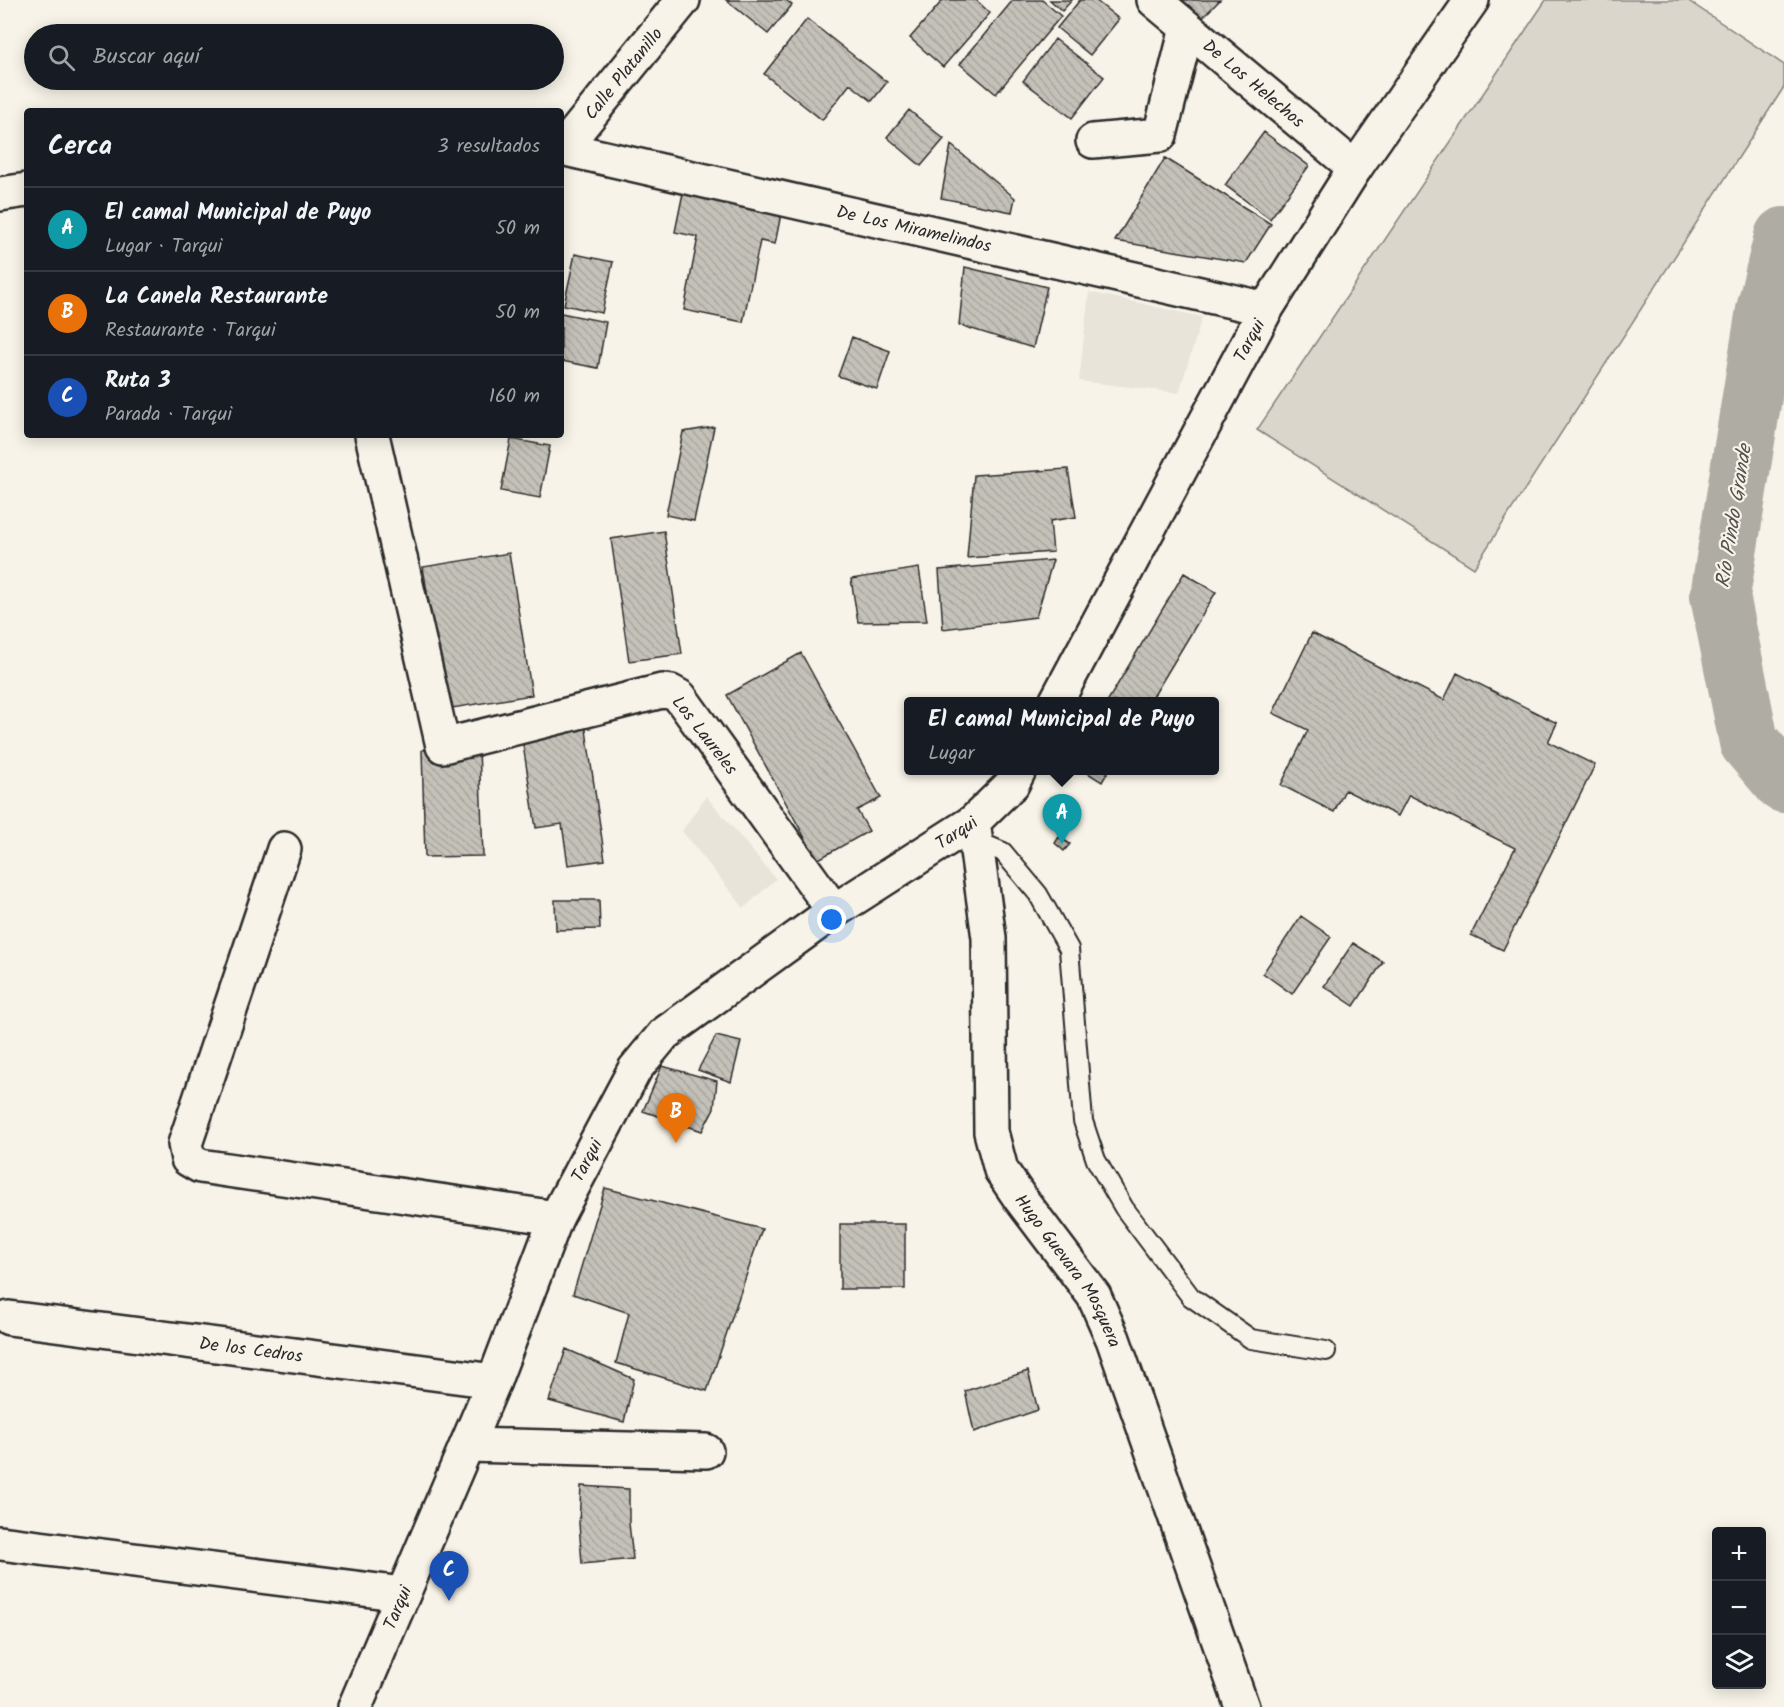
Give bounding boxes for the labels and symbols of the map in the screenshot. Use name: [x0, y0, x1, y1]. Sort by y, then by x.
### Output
street label: Calle Platanillo: [578, 22, 671, 127]
street label: De Los Helechos: [1195, 33, 1311, 136]
street label: De Los Miramelindos: [833, 198, 994, 262]
street label: Tarqui: [1227, 314, 1274, 368]
water label: Río Pindo Grande: [1708, 440, 1762, 590]
street label: Los Laureles: [663, 690, 744, 782]
pin: A: [1042, 794, 1082, 844]
street label: Tarqui: [930, 810, 987, 858]
your location: [817, 905, 846, 934]
pin: B: [656, 1094, 696, 1143]
street label: Tarqui: [564, 1134, 612, 1188]
street label: Hugo Guevara Mosquera: [1006, 1188, 1128, 1352]
street label: De los Cedros: [197, 1330, 305, 1372]
pin: C: [430, 1552, 468, 1601]
street label: Tarqui: [376, 1581, 421, 1635]

